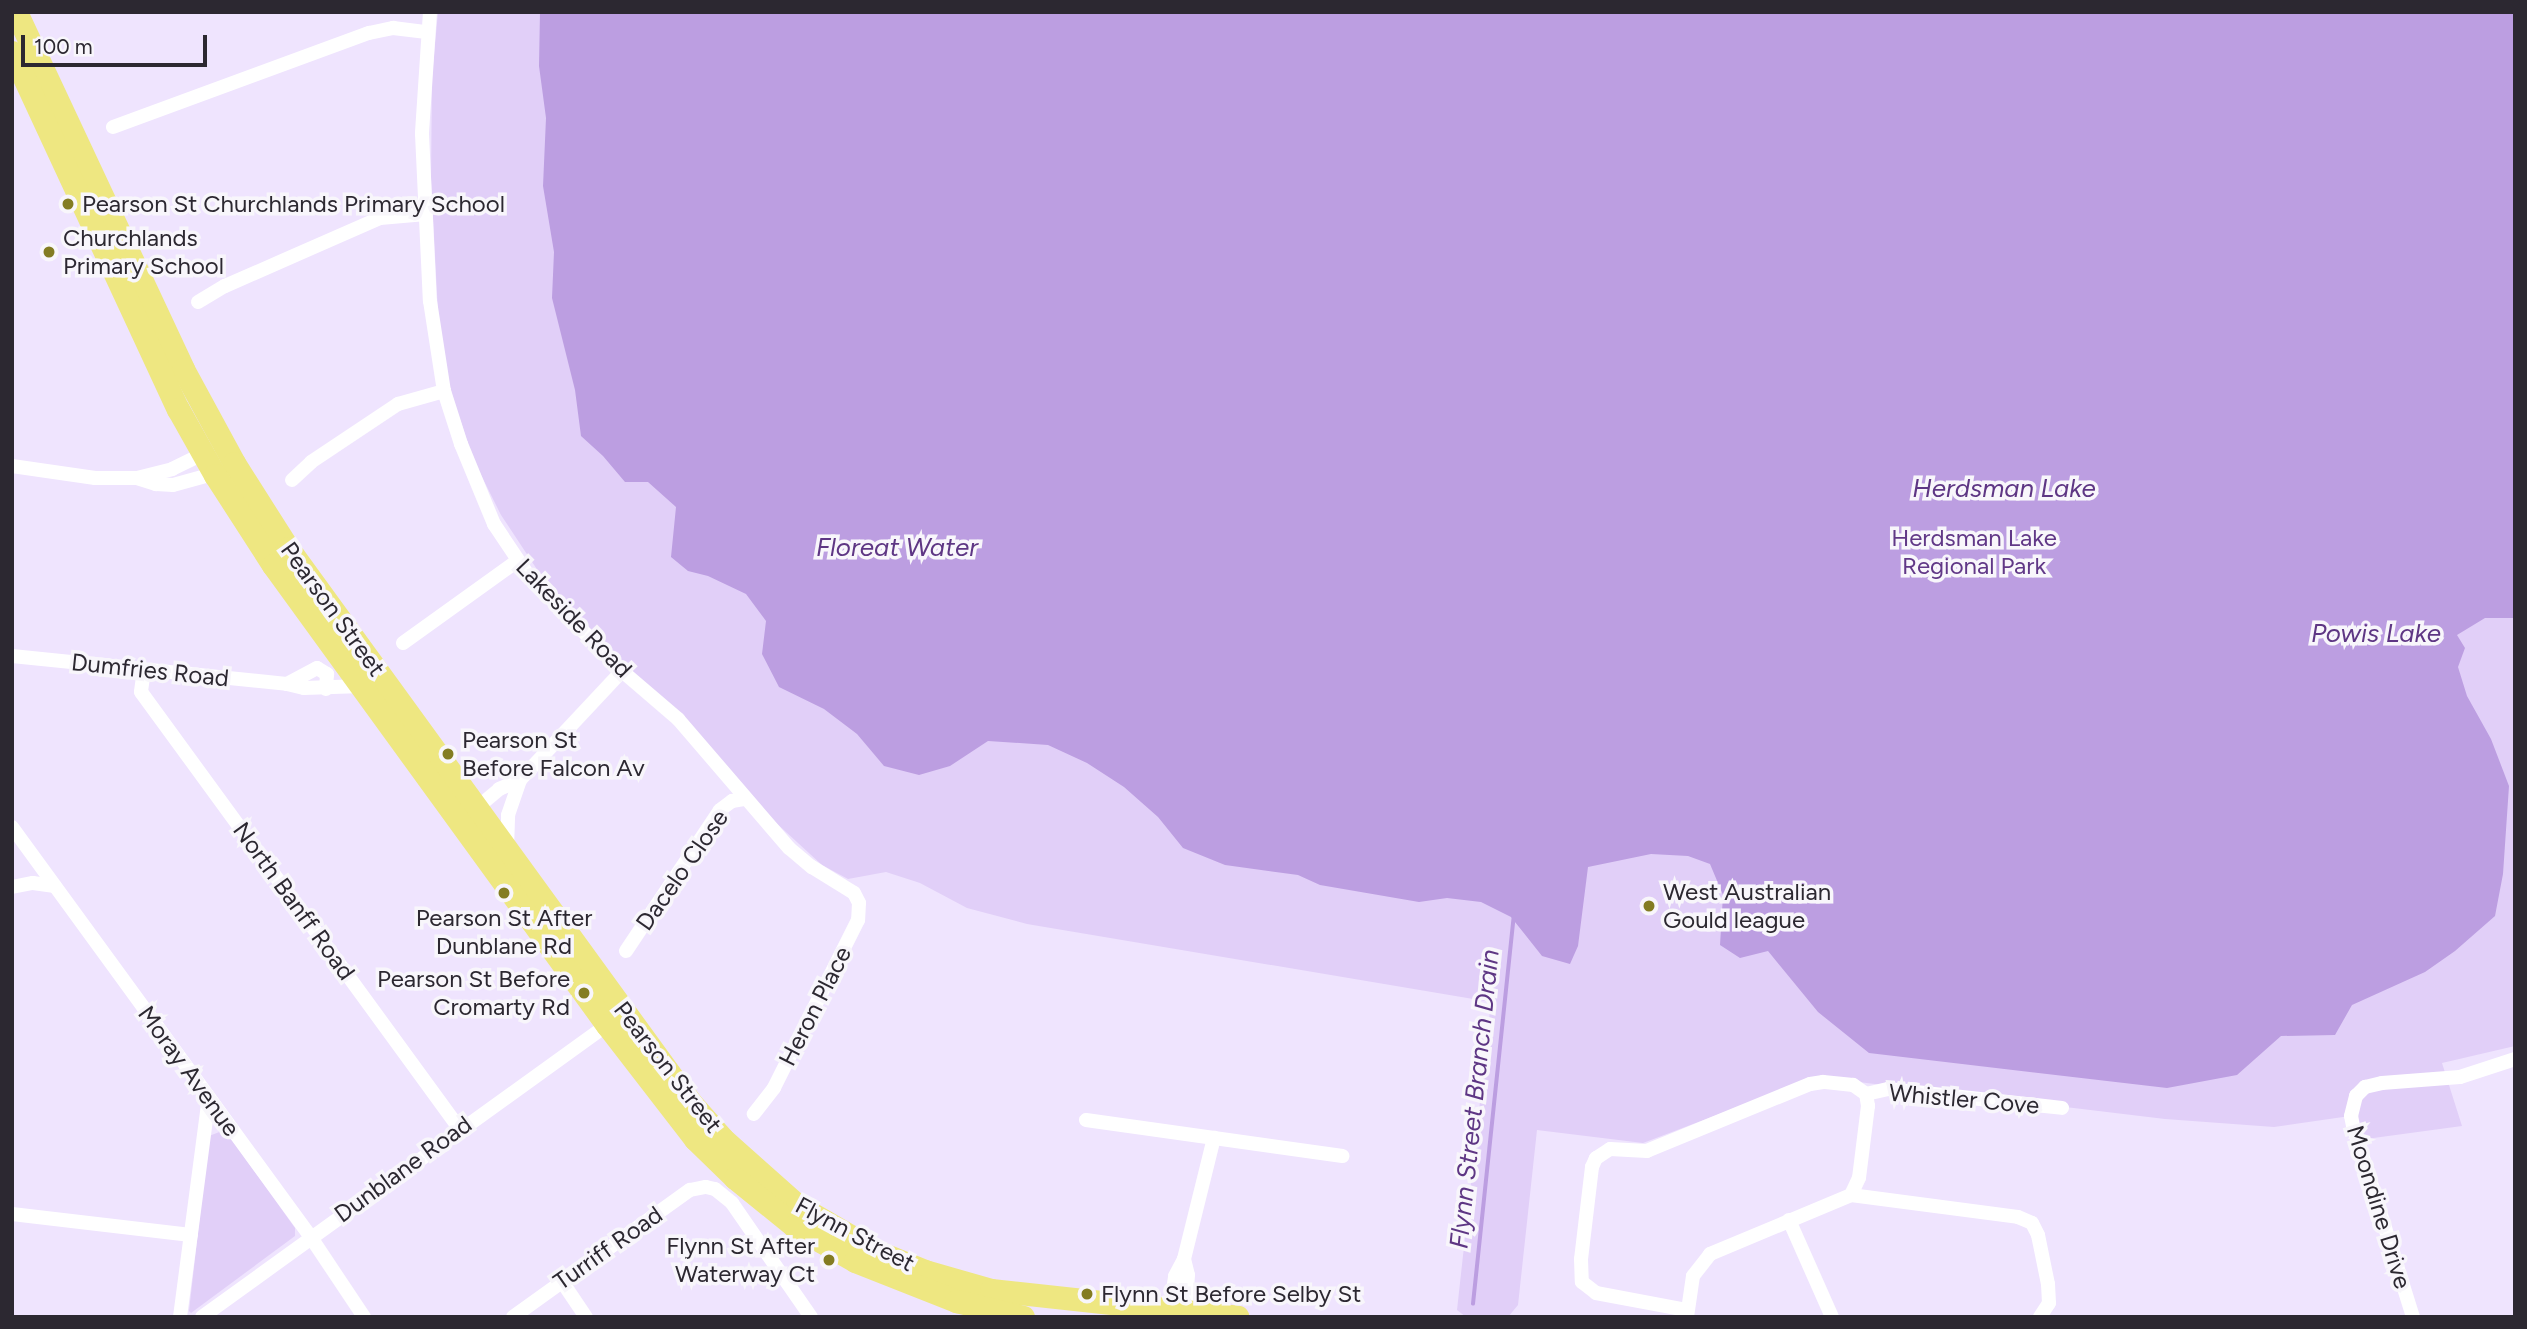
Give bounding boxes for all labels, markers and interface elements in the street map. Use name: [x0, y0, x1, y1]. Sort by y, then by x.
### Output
scale bar: [24, 21, 210, 65]
text: 100 m: [34, 34, 93, 59]
place label: Pearson St Churchlands Primary School: [82, 190, 505, 218]
marker: Pearson St Churchlands Primary School: [60, 196, 76, 212]
place label: Churchlands Primary School: [63, 224, 224, 280]
marker: Churchlands Primary School: [41, 244, 57, 260]
water label: Herdsman Lake: [1912, 473, 2096, 505]
park label: Herdsman Lake Regional Park: [1891, 524, 2057, 580]
water label: Floreat Water: [816, 532, 978, 564]
street label: Pearson Street: [275, 536, 391, 682]
street label: Lakeside Road: [510, 552, 638, 684]
water label: Powis Lake: [2311, 618, 2441, 650]
street label: Dumfries Road: [70, 647, 230, 693]
place label: Pearson St Before Falcon Av: [462, 726, 645, 782]
marker: Pearson St Before Falcon Av: [440, 746, 456, 762]
street label: Dacelo Close: [630, 804, 734, 936]
street label: North Banff Road: [227, 816, 361, 986]
place label: West Australian Gould league: [1663, 878, 1831, 934]
marker: Pearson St After Dunblane Rd: [496, 885, 512, 901]
marker: West Australian Gould league: [1641, 898, 1657, 914]
place label: Pearson St After Dunblane Rd: [416, 904, 592, 960]
street label: Heron Place: [773, 942, 857, 1070]
water label: Flynn Street Branch Drain: [1444, 948, 1506, 1250]
place label: Pearson St Before Cromarty Rd: [377, 965, 570, 1021]
marker: Pearson St Before Cromarty Rd: [576, 985, 592, 1001]
street label: Pearson Street: [608, 996, 728, 1138]
street label: Moray Avenue: [132, 1000, 246, 1142]
street label: Whistler Cove: [1888, 1078, 2040, 1120]
street label: Dunblane Road: [329, 1110, 477, 1228]
street label: Moondine Drive: [2341, 1122, 2417, 1292]
street label: Flynn Street: [790, 1191, 920, 1277]
street label: Turriff Road: [548, 1200, 668, 1296]
place label: Flynn St After Waterway Ct: [666, 1232, 815, 1288]
marker: Flynn St After Waterway Ct: [821, 1252, 837, 1268]
place label: Flynn St Before Selby St: [1101, 1280, 1361, 1308]
marker: Flynn St Before Selby St: [1079, 1286, 1095, 1302]

